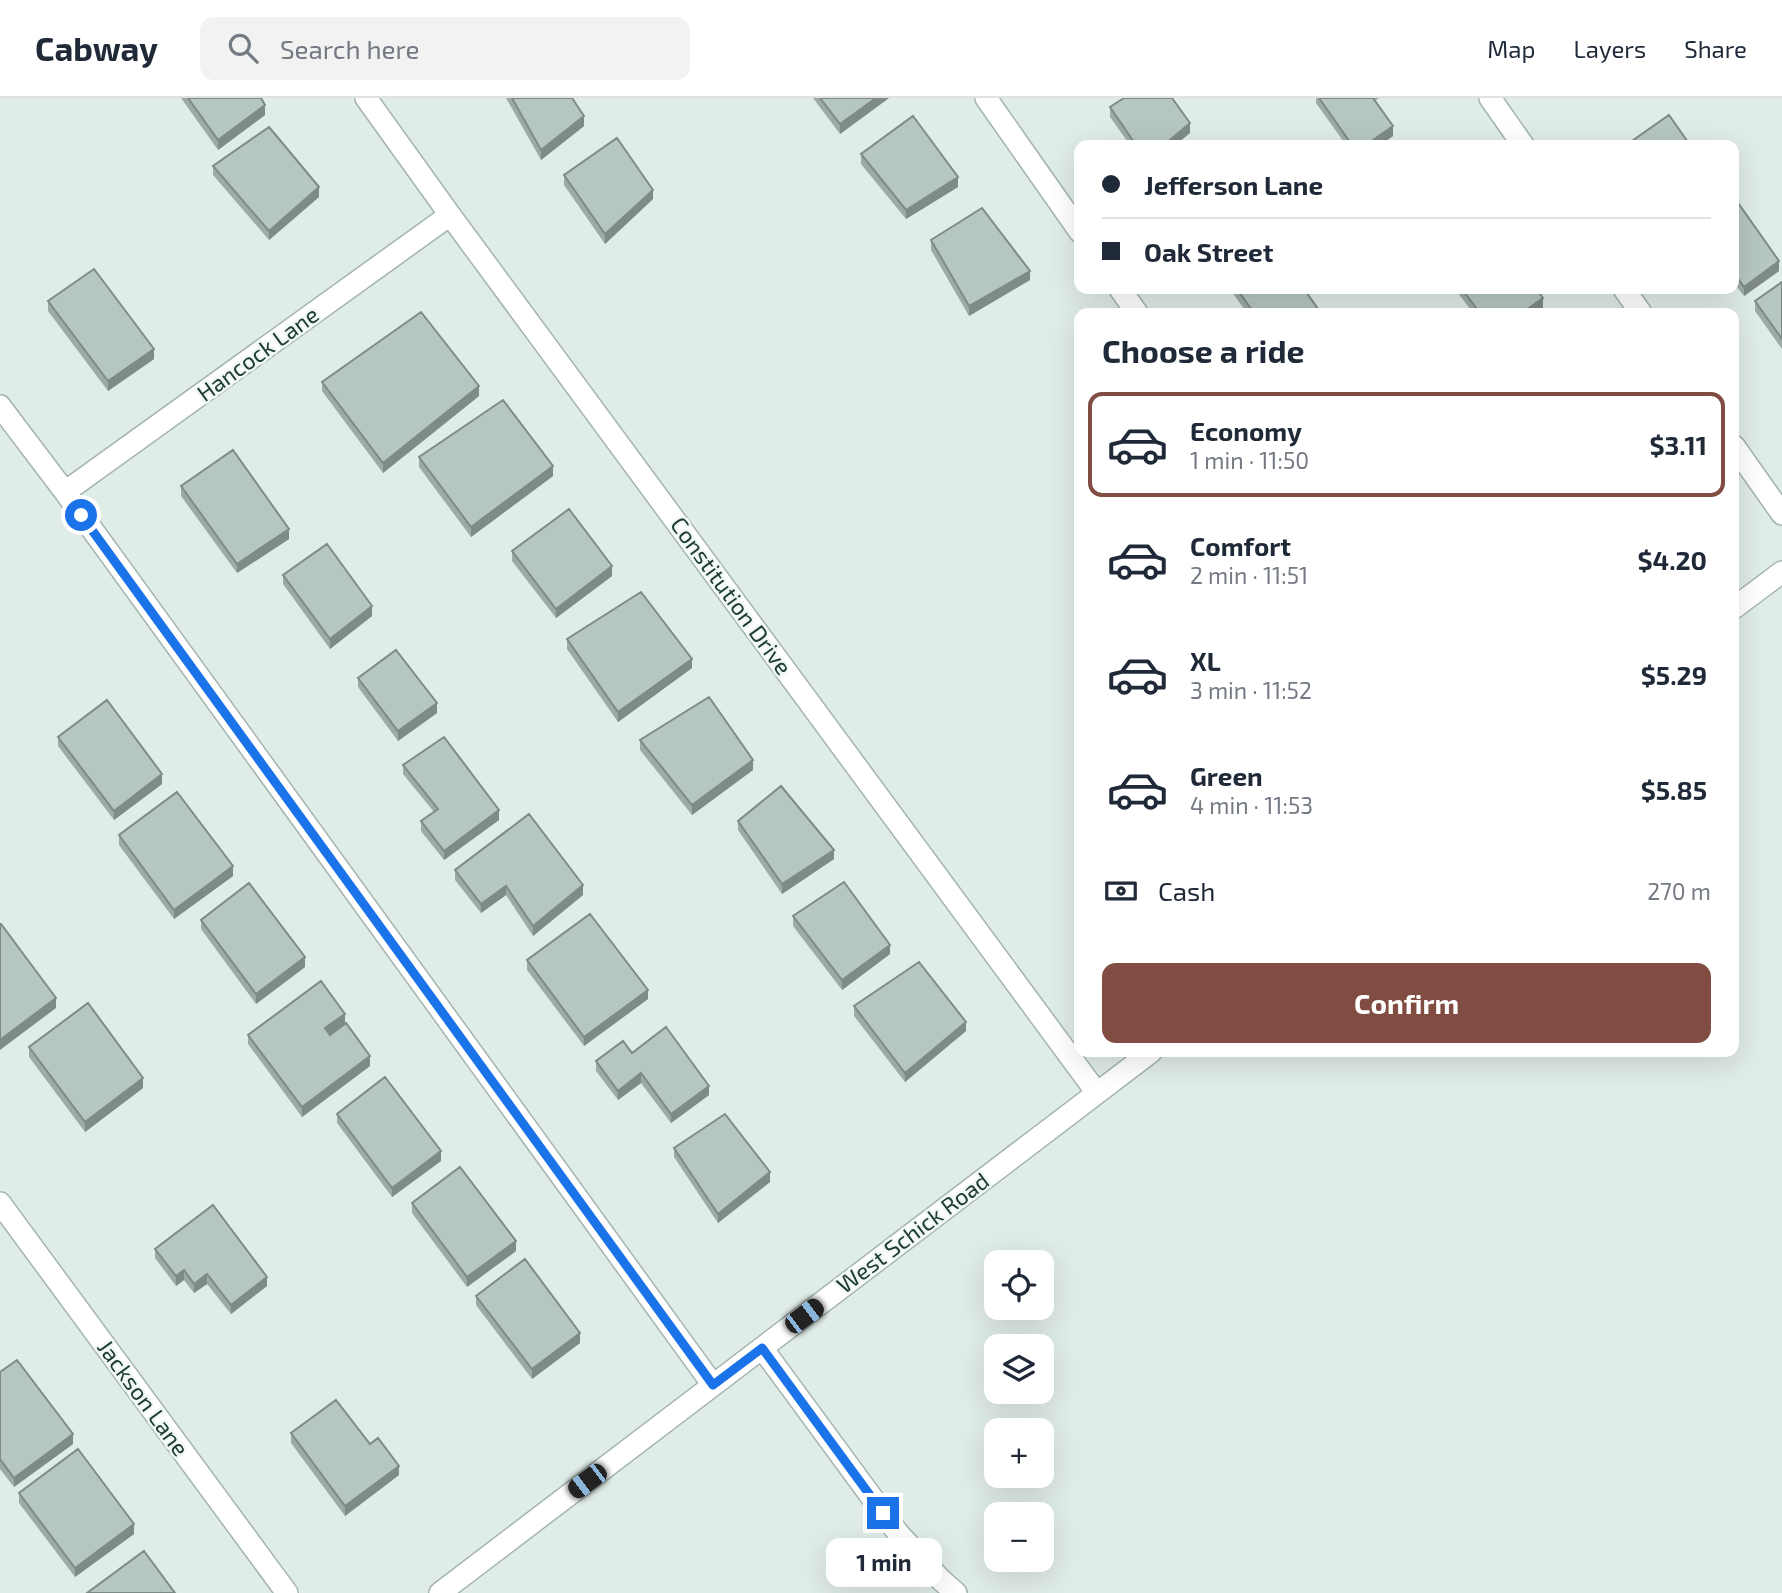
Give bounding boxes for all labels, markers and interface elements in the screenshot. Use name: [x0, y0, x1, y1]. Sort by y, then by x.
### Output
search box: [200, 17, 690, 80]
text: Cabway: [35, 28, 158, 68]
icon: search: [224, 29, 262, 67]
text: Search here: [280, 33, 420, 64]
text: Map: [1487, 34, 1535, 63]
text: Layers: [1573, 34, 1646, 63]
text: Share: [1684, 34, 1747, 63]
text: Jefferson Lane: [1144, 169, 1323, 200]
text: Oak Street: [1144, 236, 1273, 267]
street label: Hancock Lane: [191, 300, 324, 407]
text: Choose a ride: [1102, 331, 1305, 369]
icon: car: [1106, 413, 1169, 476]
text: Economy: [1190, 415, 1302, 446]
text: $3.11: [1650, 429, 1707, 460]
text: 1 min · 11:50: [1190, 446, 1309, 474]
route start: [65, 499, 97, 531]
street label: Constitution Drive: [665, 511, 798, 680]
icon: car: [1106, 528, 1169, 591]
text: Comfort: [1190, 530, 1291, 561]
text: $4.20: [1638, 544, 1707, 575]
text: 2 min · 11:51: [1190, 561, 1308, 589]
icon: car: [1106, 643, 1169, 706]
text: XL: [1190, 645, 1221, 676]
text: $5.29: [1641, 659, 1707, 690]
text: 3 min · 11:52: [1190, 676, 1312, 704]
icon: car: [1106, 758, 1169, 821]
text: Green: [1190, 760, 1263, 791]
text: $5.85: [1641, 774, 1707, 805]
text: 4 min · 11:53: [1190, 791, 1313, 819]
icon: cash: [1102, 872, 1140, 910]
text: Cash: [1158, 875, 1215, 906]
text: 270 m: [1647, 877, 1711, 905]
button: Confirm: [1102, 963, 1711, 1043]
street label: West Schick Road: [831, 1166, 994, 1299]
map controls: [984, 1250, 1054, 1572]
button: locate: [984, 1250, 1054, 1320]
car: [781, 1295, 828, 1337]
street label: Jackson Lane: [92, 1334, 195, 1461]
button: layers: [984, 1334, 1054, 1404]
button: +: [984, 1418, 1054, 1488]
car: [564, 1460, 611, 1502]
route end: [867, 1497, 899, 1529]
button: −: [984, 1502, 1054, 1572]
callout: 1 min: [825, 1538, 941, 1586]
text: 1 min: [856, 1548, 912, 1576]

